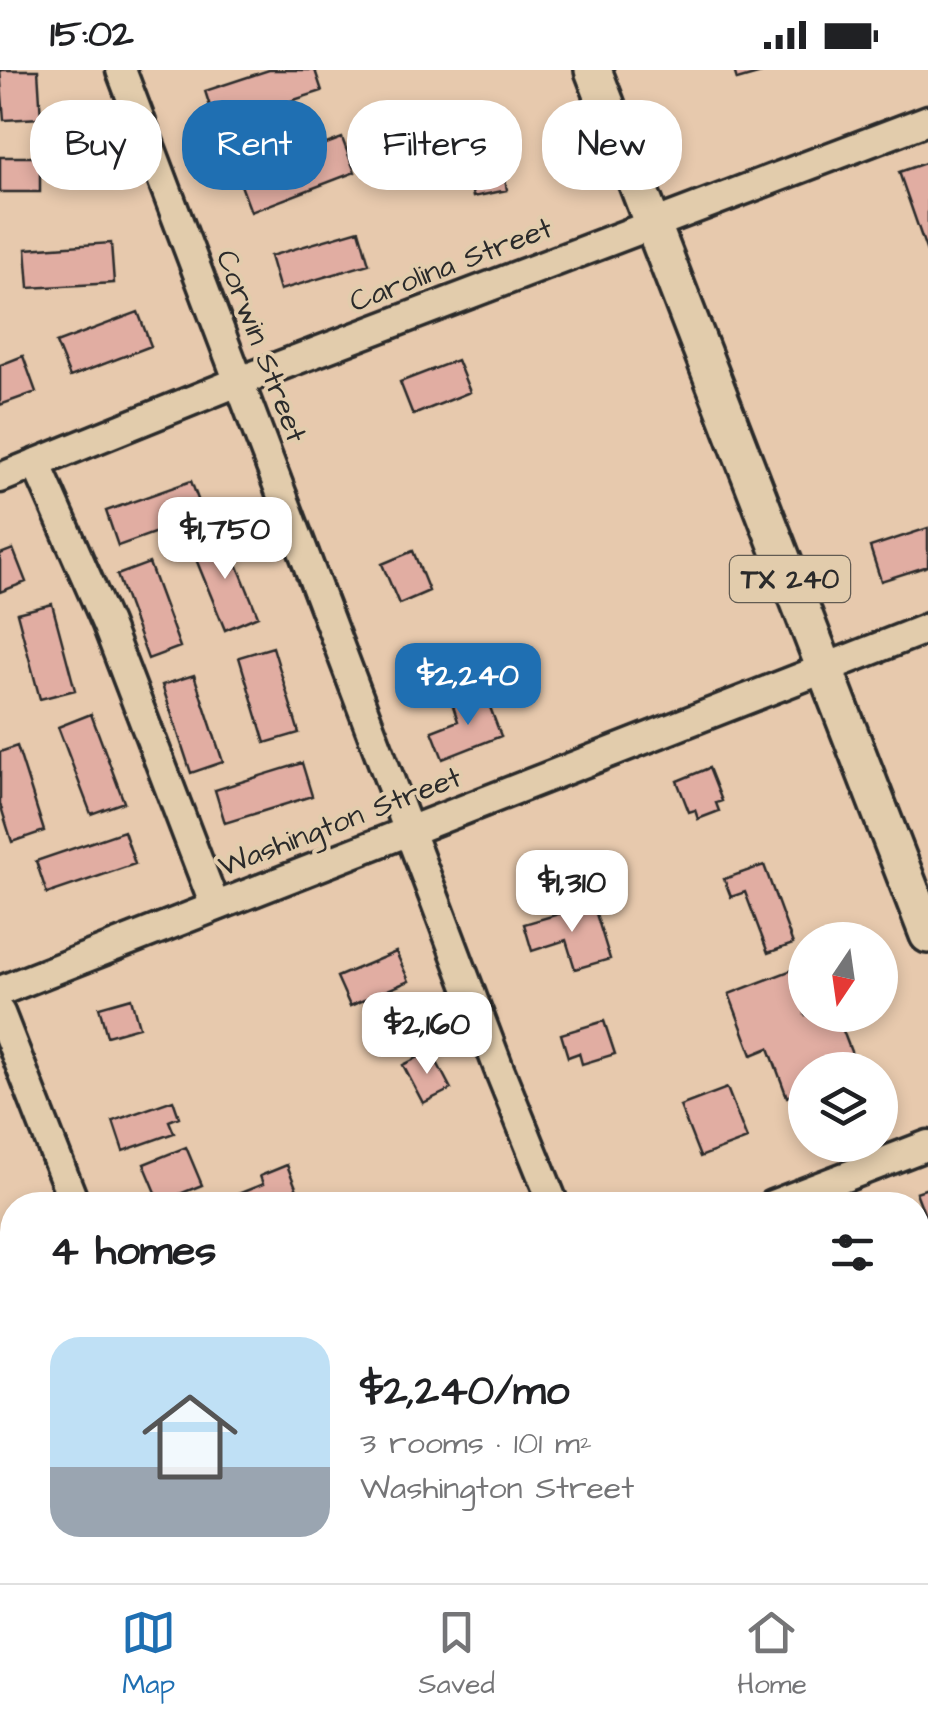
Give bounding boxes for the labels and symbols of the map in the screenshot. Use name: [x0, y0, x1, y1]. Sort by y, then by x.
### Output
street label: Carolina Street: [344, 207, 558, 323]
street label: Corwin Street: [205, 244, 317, 448]
pin: $1,750: [144, 497, 306, 582]
road number: TX 240: [730, 556, 850, 602]
pin: $2,240: [387, 643, 549, 728]
street label: Washington Street: [213, 756, 468, 889]
pin: $1,310: [491, 850, 653, 935]
north arrow: [788, 922, 898, 1032]
pin: $2,160: [346, 992, 508, 1077]

